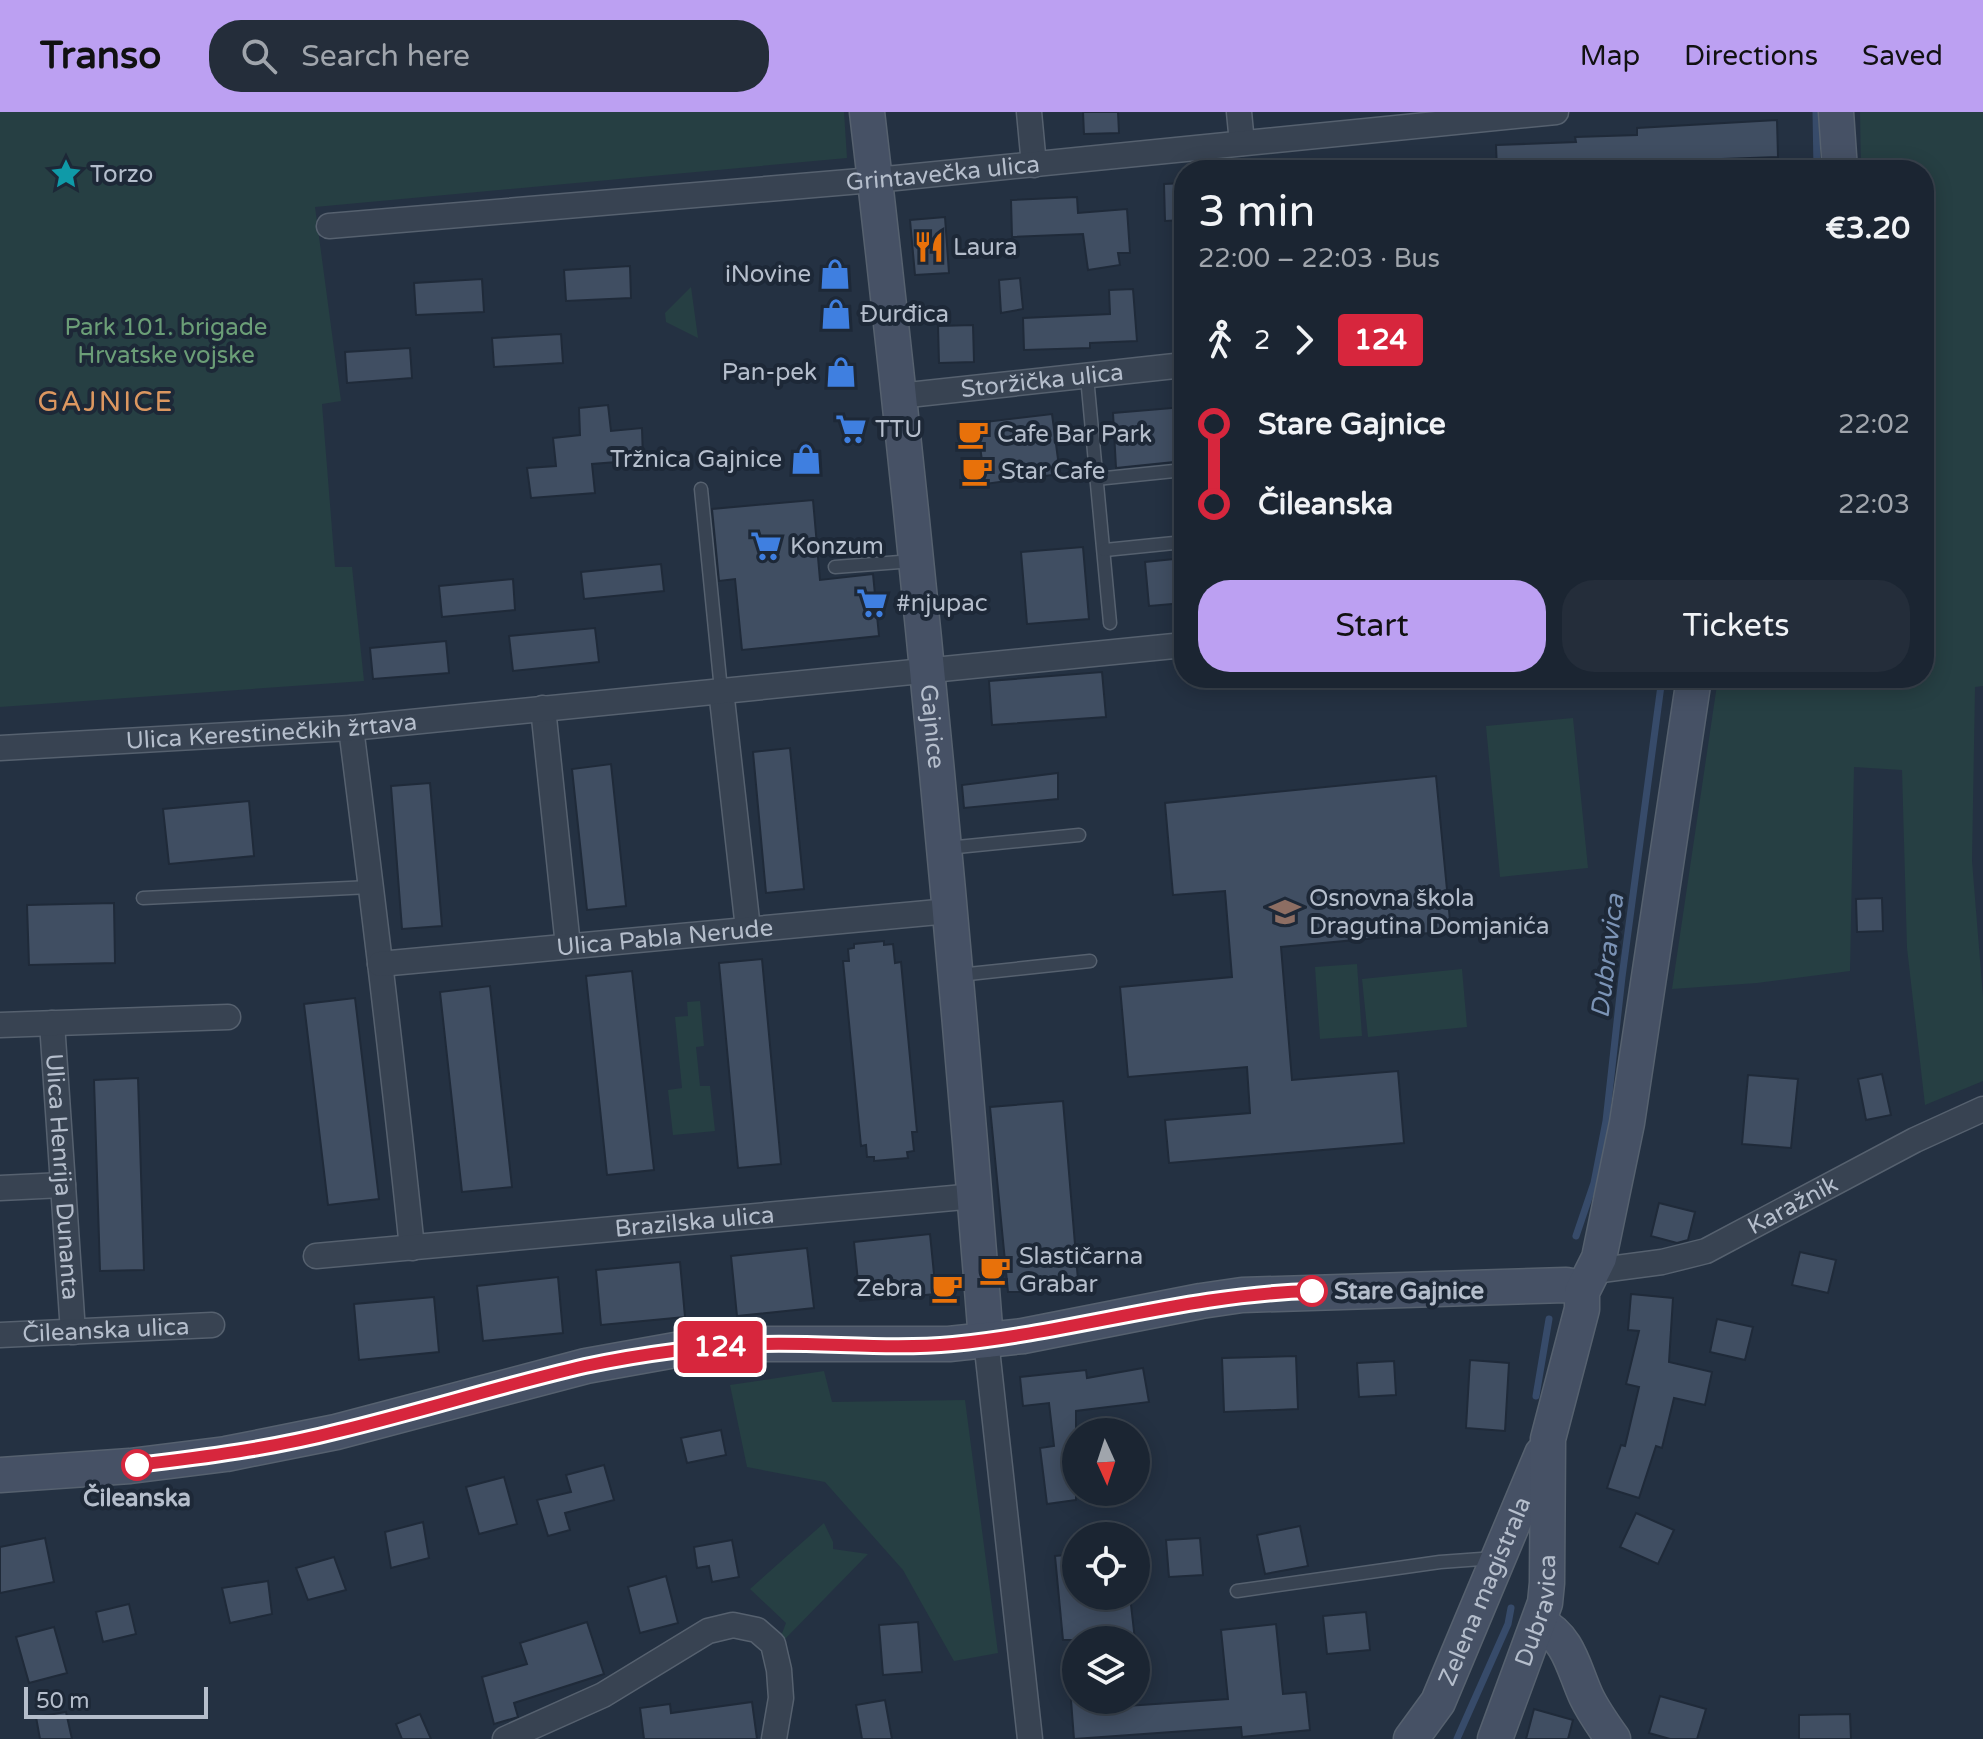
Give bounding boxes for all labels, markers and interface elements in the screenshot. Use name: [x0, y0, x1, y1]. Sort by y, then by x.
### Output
search box: [209, 20, 769, 92]
text: Transo: [40, 33, 161, 79]
icon: search: [237, 34, 281, 78]
text: Search here: [301, 38, 470, 75]
text: Map: [1580, 39, 1640, 73]
text: Directions: [1684, 39, 1818, 73]
text: Saved: [1862, 39, 1943, 73]
street label: Grintavečka ulica: [845, 150, 1041, 197]
place icon: Torzo: [49, 157, 83, 191]
place label: Torzo: [90, 160, 153, 189]
text: 3 min: [1198, 186, 1315, 239]
text: €3.20: [1825, 210, 1910, 247]
restaurant icon: Laura: [912, 230, 946, 264]
place label: Laura: [953, 233, 1018, 262]
text: 22:00 – 22:03 · Bus: [1198, 243, 1440, 274]
shop icon: iNovine: [818, 257, 852, 291]
place label: iNovine: [725, 260, 811, 289]
shop icon: Đurđica: [819, 297, 853, 331]
place label: Đurđica: [860, 300, 949, 329]
park label: Park 101. brigade Hrvatske vojske: [65, 313, 267, 370]
icon: walk: [1198, 318, 1242, 362]
icon: forward: [1282, 318, 1326, 362]
text: 124: [1354, 323, 1407, 357]
text: 2: [1254, 325, 1270, 356]
shop icon: Pan-pek: [824, 355, 858, 389]
place label: Pan-pek: [722, 358, 817, 387]
street label: Storžička ulica: [959, 358, 1125, 404]
district label: GAJNICE: [38, 385, 174, 419]
text: Stare Gajnice: [1258, 406, 1446, 443]
text: 22:02: [1838, 409, 1910, 440]
supermarket icon: TTU: [834, 412, 868, 446]
place label: TTU: [875, 415, 922, 444]
cafe icon: Cafe Bar Park: [956, 417, 990, 451]
place label: Cafe Bar Park: [997, 420, 1152, 449]
shop icon: Tržnica Gajnice: [789, 442, 823, 476]
place label: Tržnica Gajnice: [610, 445, 782, 474]
cafe icon: Star Cafe: [960, 454, 994, 488]
place label: Star Cafe: [1001, 457, 1105, 486]
text: Čileanska: [1258, 486, 1393, 523]
text: 22:03: [1838, 489, 1910, 520]
supermarket icon: Konzum: [749, 529, 783, 563]
place label: Konzum: [790, 532, 884, 561]
button: Start: [1198, 580, 1546, 672]
button: Tickets: [1562, 580, 1910, 672]
supermarket icon: #njupac: [855, 586, 889, 620]
place label: #njupac: [896, 589, 987, 618]
street label: Gajnice: [914, 683, 951, 770]
street label: Ulica Kerestinečkih žrtava: [125, 707, 418, 756]
place label: Osnovna škola Dragutina Domjanića: [1309, 884, 1549, 941]
water label: Dubravica: [1585, 891, 1631, 1020]
school or university icon: Osnovna škola Dragutina Domjanića: [1268, 895, 1302, 929]
street label: Ulica Pabla Nerude: [555, 913, 774, 962]
street label: Ulica Henrija Dunanta: [39, 1052, 85, 1301]
street label: Karažnik: [1743, 1170, 1843, 1241]
street label: Brazilska ulica: [613, 1200, 776, 1244]
place label: Slastičarna Grabar: [1019, 1242, 1143, 1299]
cafe icon: Slastičarna Grabar: [978, 1253, 1012, 1287]
cafe icon: Zebra: [930, 1271, 964, 1305]
place label: Zebra: [856, 1274, 923, 1303]
marker: Stare Gajnice: [1297, 1276, 1327, 1306]
place label: Stare Gajnice: [1334, 1277, 1485, 1306]
street label: Čileanska ulica: [22, 1312, 190, 1349]
line badge: 124: [674, 1321, 766, 1373]
text: 124: [694, 1330, 746, 1364]
north arrow: [1062, 1418, 1150, 1506]
map controls: [1062, 1418, 1150, 1714]
marker: Čileanska: [122, 1450, 152, 1480]
place label: Čileanska: [83, 1483, 191, 1513]
street label: Zelena magistrala: [1432, 1492, 1537, 1690]
button: locate: [1062, 1522, 1150, 1610]
street label: Dubravica: [1509, 1554, 1562, 1671]
button: layers: [1062, 1626, 1150, 1714]
scale bar: [24, 1683, 208, 1719]
text: 50 m: [36, 1688, 90, 1714]

